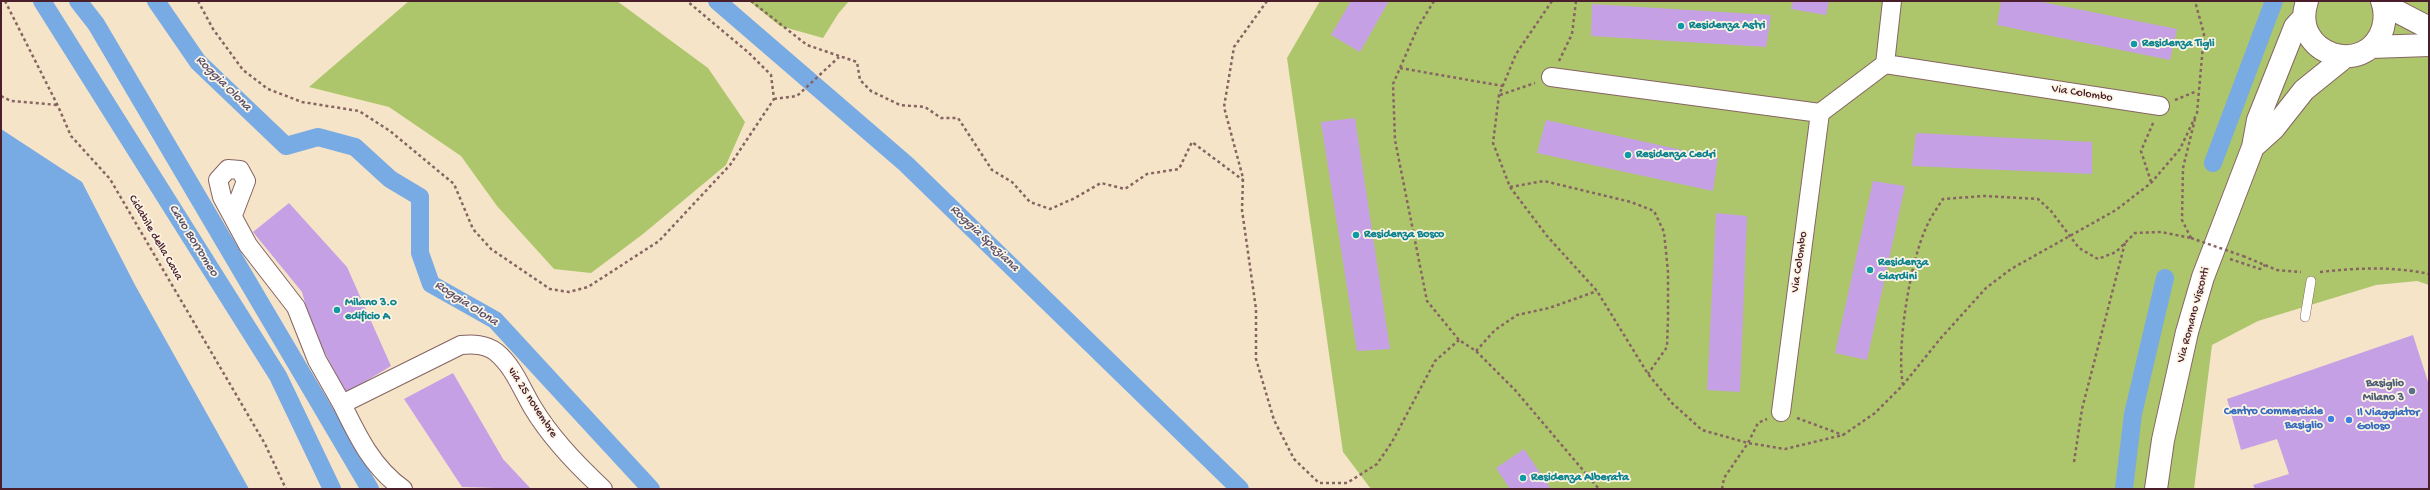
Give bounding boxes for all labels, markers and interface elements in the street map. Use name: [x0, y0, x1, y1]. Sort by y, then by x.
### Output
place label: Residenza Astri: [1689, 19, 1765, 33]
marker: Residenza Astri: [1676, 21, 1686, 31]
place label: Residenza Tigli: [2142, 37, 2215, 51]
marker: Residenza Tigli: [2129, 39, 2139, 49]
water label: Roggia Olona: [192, 53, 254, 115]
street label: Via Colombo: [2051, 82, 2113, 106]
place label: Residenza Cedri: [1636, 148, 1716, 162]
marker: Residenza Cedri: [1623, 150, 1633, 160]
street label: Ciclabile della Cava: [125, 193, 185, 283]
water label: Cavo Borromeo: [165, 202, 221, 280]
water label: Roggia Speziana: [946, 202, 1022, 276]
place label: Residenza Bosco: [1364, 228, 1444, 242]
marker: Residenza Bosco: [1351, 230, 1361, 240]
street label: Via Colombo: [1789, 231, 1811, 293]
place label: Residenza Giardini: [1878, 256, 1928, 284]
marker: Residenza Giardini: [1865, 265, 1875, 275]
street label: Via Romano Visconti: [2174, 266, 2214, 364]
water label: Roggia Olona: [431, 278, 501, 330]
place label: Milano 3.0 edificio A: [345, 296, 397, 324]
marker: Milano 3.0 edificio A: [332, 305, 342, 315]
street label: via 25 novembre: [504, 365, 560, 441]
place label: Basiglio Milano 3: [2363, 377, 2404, 405]
marker: Basiglio Milano 3: [2407, 386, 2417, 396]
place label: Centro Commerciale Basiglio: [2224, 405, 2323, 433]
place label: Il Viaggiator Goloso: [2357, 406, 2420, 434]
marker: Centro Commerciale Basiglio: [2326, 414, 2336, 424]
marker: Il Viaggiator Goloso: [2344, 415, 2354, 425]
place label: Residenza Alberata: [1531, 471, 1629, 485]
marker: Residenza Alberata: [1518, 473, 1528, 483]

